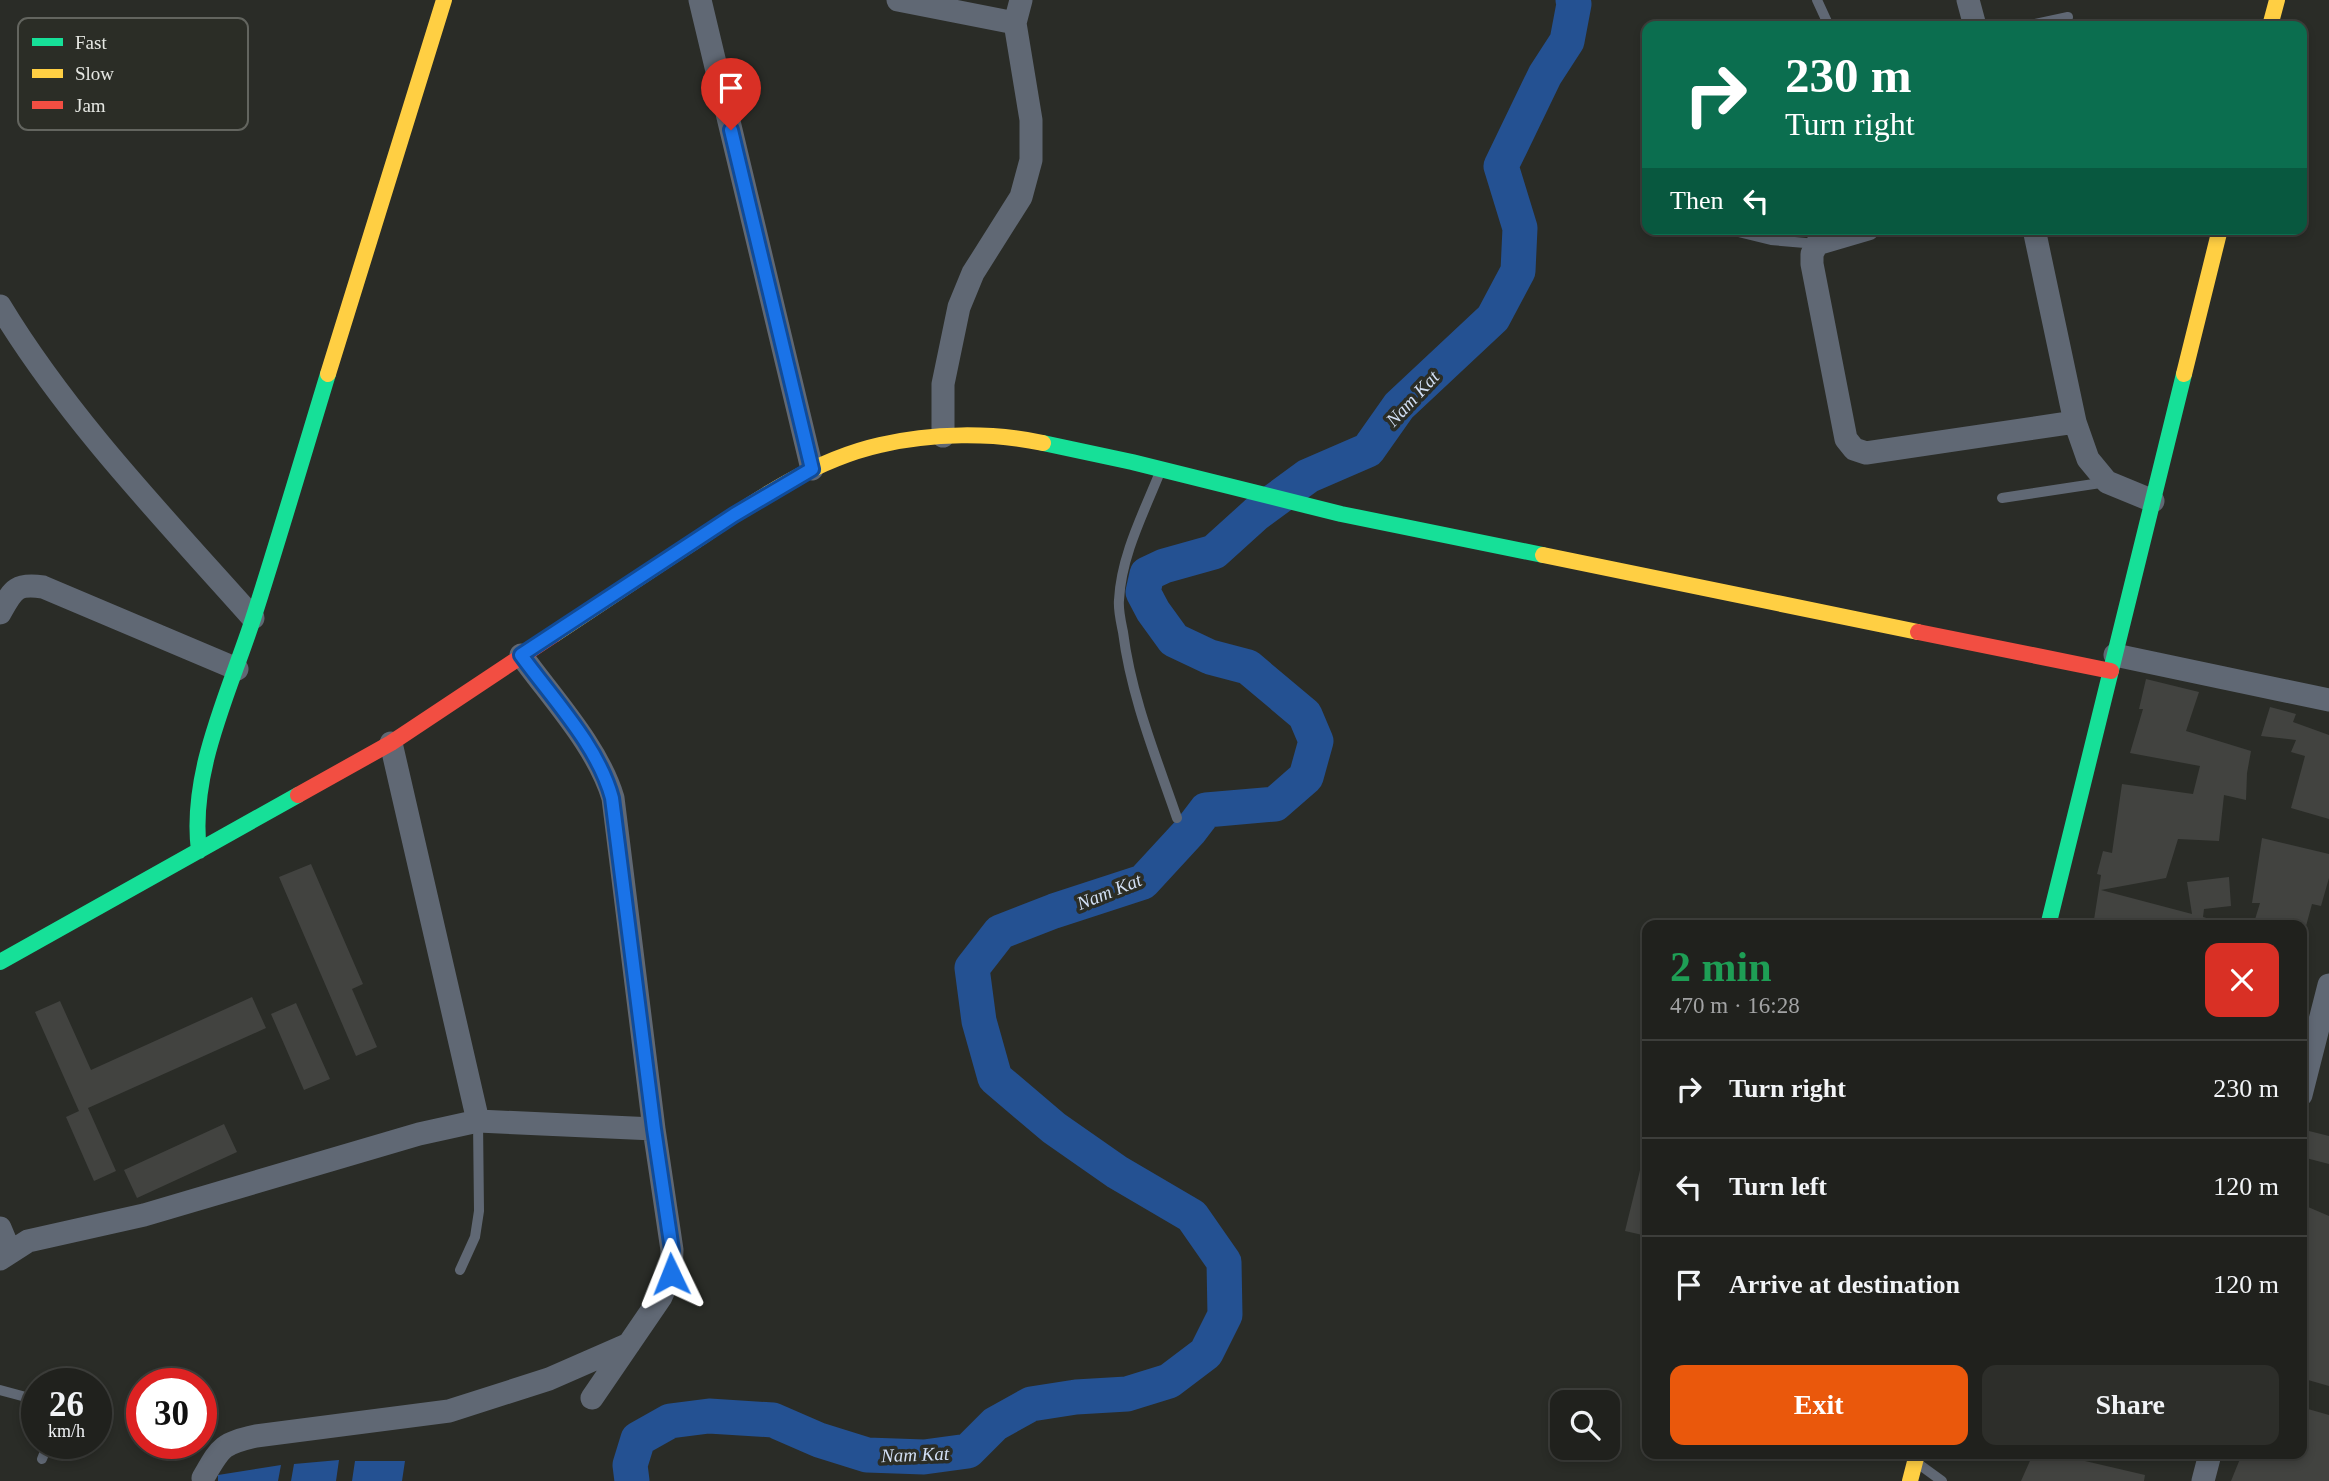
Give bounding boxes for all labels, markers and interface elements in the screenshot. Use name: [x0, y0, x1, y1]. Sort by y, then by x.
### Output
legend: [18, 18, 248, 130]
text: Fast: [75, 32, 107, 53]
text: 230 m: [1785, 48, 1912, 103]
icon: right: [1670, 49, 1761, 140]
pin: [701, 58, 761, 130]
text: Slow: [75, 63, 114, 84]
icon: arrive: [712, 69, 750, 107]
text: Jam: [75, 95, 106, 116]
text: Turn right: [1785, 106, 1915, 142]
icon: left: [1737, 182, 1775, 220]
text: Then: [1670, 186, 1723, 215]
water label: Nam Kat: [1381, 366, 1444, 431]
water label: Nam Kat: [1073, 869, 1145, 914]
button: close: [2205, 943, 2279, 1017]
text: 2 min: [1670, 944, 1772, 990]
text: 470 m · 16:28: [1670, 993, 1800, 1018]
icon: right: [1670, 1070, 1708, 1108]
text: Turn right: [1729, 1074, 1846, 1103]
text: 230 m: [2213, 1074, 2279, 1103]
icon: left: [1670, 1168, 1708, 1206]
text: Turn left: [1729, 1172, 1827, 1201]
text: 120 m: [2213, 1172, 2279, 1201]
position arrow: [634, 1237, 708, 1311]
icon: arrive: [1670, 1266, 1708, 1304]
text: Arrive at destination: [1729, 1270, 1960, 1299]
text: 120 m: [2213, 1270, 2279, 1299]
button: Exit: [1670, 1365, 1968, 1445]
button: Share: [1982, 1365, 2279, 1445]
speed limit sign: 30: [126, 1368, 217, 1459]
text: 26: [49, 1385, 84, 1424]
map controls: [1550, 1390, 1620, 1460]
button: search: [1550, 1390, 1620, 1460]
text: km/h: [48, 1421, 85, 1441]
water label: Nam Kat: [880, 1443, 950, 1466]

